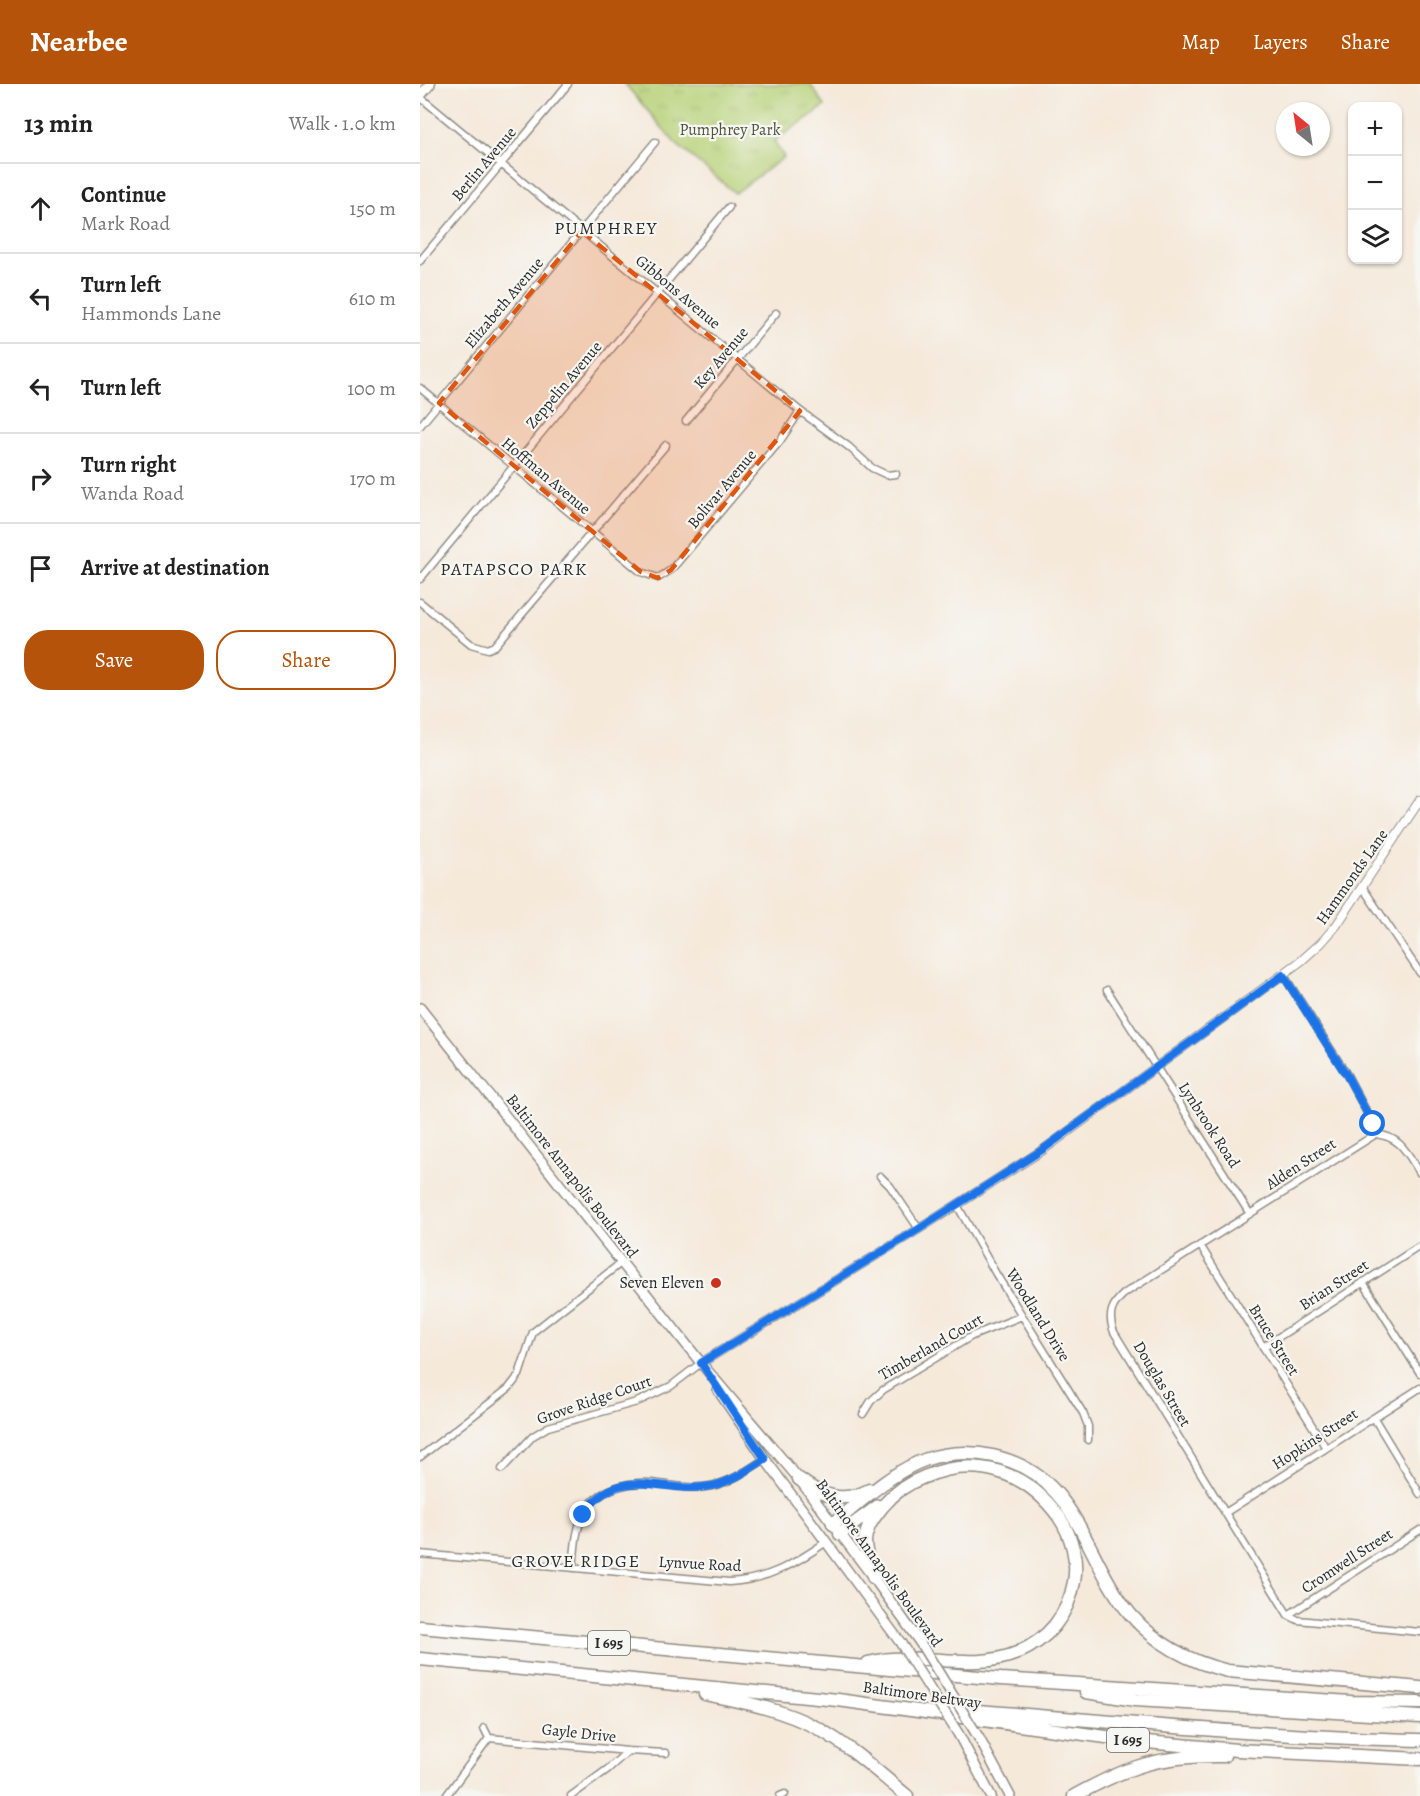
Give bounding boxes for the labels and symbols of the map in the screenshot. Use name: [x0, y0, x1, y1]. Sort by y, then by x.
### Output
north arrow: [1276, 102, 1330, 156]
park label: Pumphrey Park: [679, 119, 781, 141]
street label: Berlin Avenue: [446, 122, 522, 206]
district label: PUMPHREY: [554, 216, 658, 240]
street label: Gibbons Avenue: [631, 250, 725, 334]
street label: Elizabeth Avenue: [459, 253, 549, 353]
street label: Key Avenue: [689, 322, 753, 394]
street label: Zeppelin Avenue: [521, 337, 607, 433]
street label: Hoffman Avenue: [497, 432, 595, 520]
street label: Bolivar Avenue: [682, 445, 762, 533]
district label: PATAPSCO PARK: [440, 557, 588, 581]
street label: Hammonds Lane: [1311, 825, 1393, 929]
street label: Lynbrook Road: [1173, 1078, 1245, 1173]
street label: Baltimore Annapolis Boulevard: [501, 1089, 643, 1263]
route start: [1359, 1110, 1385, 1136]
street label: Alden Street: [1261, 1133, 1341, 1196]
street label: Brian Street: [1295, 1254, 1373, 1316]
street label: Woodland Drive: [1000, 1263, 1075, 1366]
place label: Seven Eleven: [619, 1272, 704, 1294]
marker: Seven Eleven: [709, 1276, 723, 1290]
street label: Bruce Street: [1243, 1300, 1305, 1380]
street label: Timberland Court: [875, 1308, 987, 1386]
street label: Douglas Street: [1128, 1337, 1196, 1431]
street label: Grove Ridge Court: [534, 1370, 654, 1430]
street label: Hopkins Street: [1268, 1403, 1362, 1475]
street label: Baltimore Annapolis Boulevard: [811, 1475, 948, 1652]
route end: [569, 1501, 595, 1527]
street label: Cromwell Street: [1297, 1523, 1397, 1599]
district label: GROVE RIDGE: [511, 1549, 641, 1573]
street label: Lynvue Road: [658, 1551, 742, 1577]
road number: I 695: [588, 1631, 630, 1655]
street label: Baltimore Beltway: [861, 1676, 983, 1714]
street label: Gayle Drive: [541, 1718, 617, 1748]
road number: I 695: [1107, 1728, 1149, 1752]

